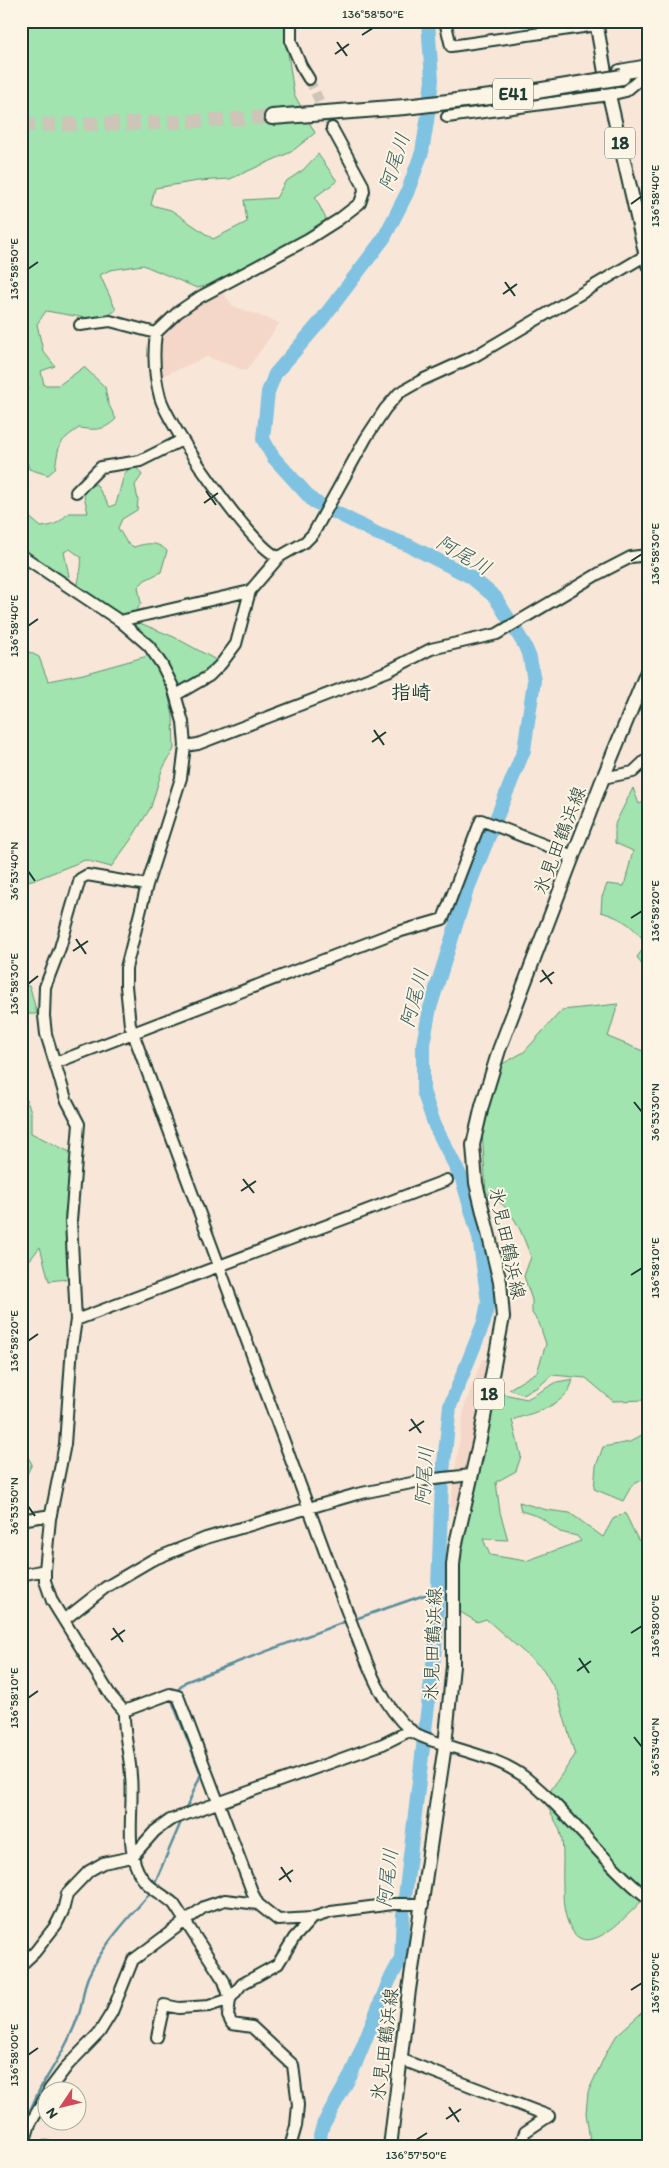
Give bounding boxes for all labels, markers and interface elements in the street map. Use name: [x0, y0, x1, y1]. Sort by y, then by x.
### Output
text: 136°58'50"E: [342, 7, 404, 21]
road number: E41: [493, 78, 533, 110]
road number: 18: [605, 128, 635, 158]
water label: 阿尾川: [373, 130, 415, 194]
text: 136°58'40"E: [648, 164, 662, 227]
text: 136°58'50"E: [7, 238, 21, 300]
text: 136°58'30"E: [648, 523, 662, 585]
water label: 阿尾川: [432, 530, 496, 580]
text: 136°58'40"E: [7, 594, 21, 657]
district label: 指崎: [391, 680, 431, 704]
street label: 氷見田鶴浜線: [528, 783, 591, 898]
text: 36°53'40"N: [7, 842, 21, 900]
text: 136°58'20"E: [648, 880, 662, 942]
text: 136°58'30"E: [7, 953, 21, 1015]
water label: 阿尾川: [395, 966, 433, 1030]
text: 36°53'30"N: [648, 1083, 662, 1141]
street label: 氷見田鶴浜線: [484, 1185, 531, 1301]
text: 136°58'10"E: [648, 1237, 662, 1299]
text: 136°58'20"E: [7, 1310, 21, 1372]
road number: 18: [474, 1378, 504, 1410]
water label: 阿尾川: [410, 1445, 438, 1507]
text: 36°53'50"N: [7, 1477, 21, 1535]
street label: 氷見田鶴浜線: [419, 1587, 446, 1701]
text: 136°58'00"E: [648, 1594, 662, 1657]
text: 136°58'10"E: [7, 1667, 21, 1729]
text: 36°53'40"N: [648, 1718, 662, 1776]
water label: 阿尾川: [371, 1847, 403, 1909]
text: 136°57'50"E: [648, 1952, 662, 2014]
street label: 氷見田鶴浜線: [366, 1986, 403, 2102]
text: 136°58'00"E: [7, 2023, 21, 2086]
north arrow: [38, 2080, 88, 2130]
text: N: [42, 2104, 61, 2122]
text: 136°57'50"E: [385, 2148, 447, 2162]

